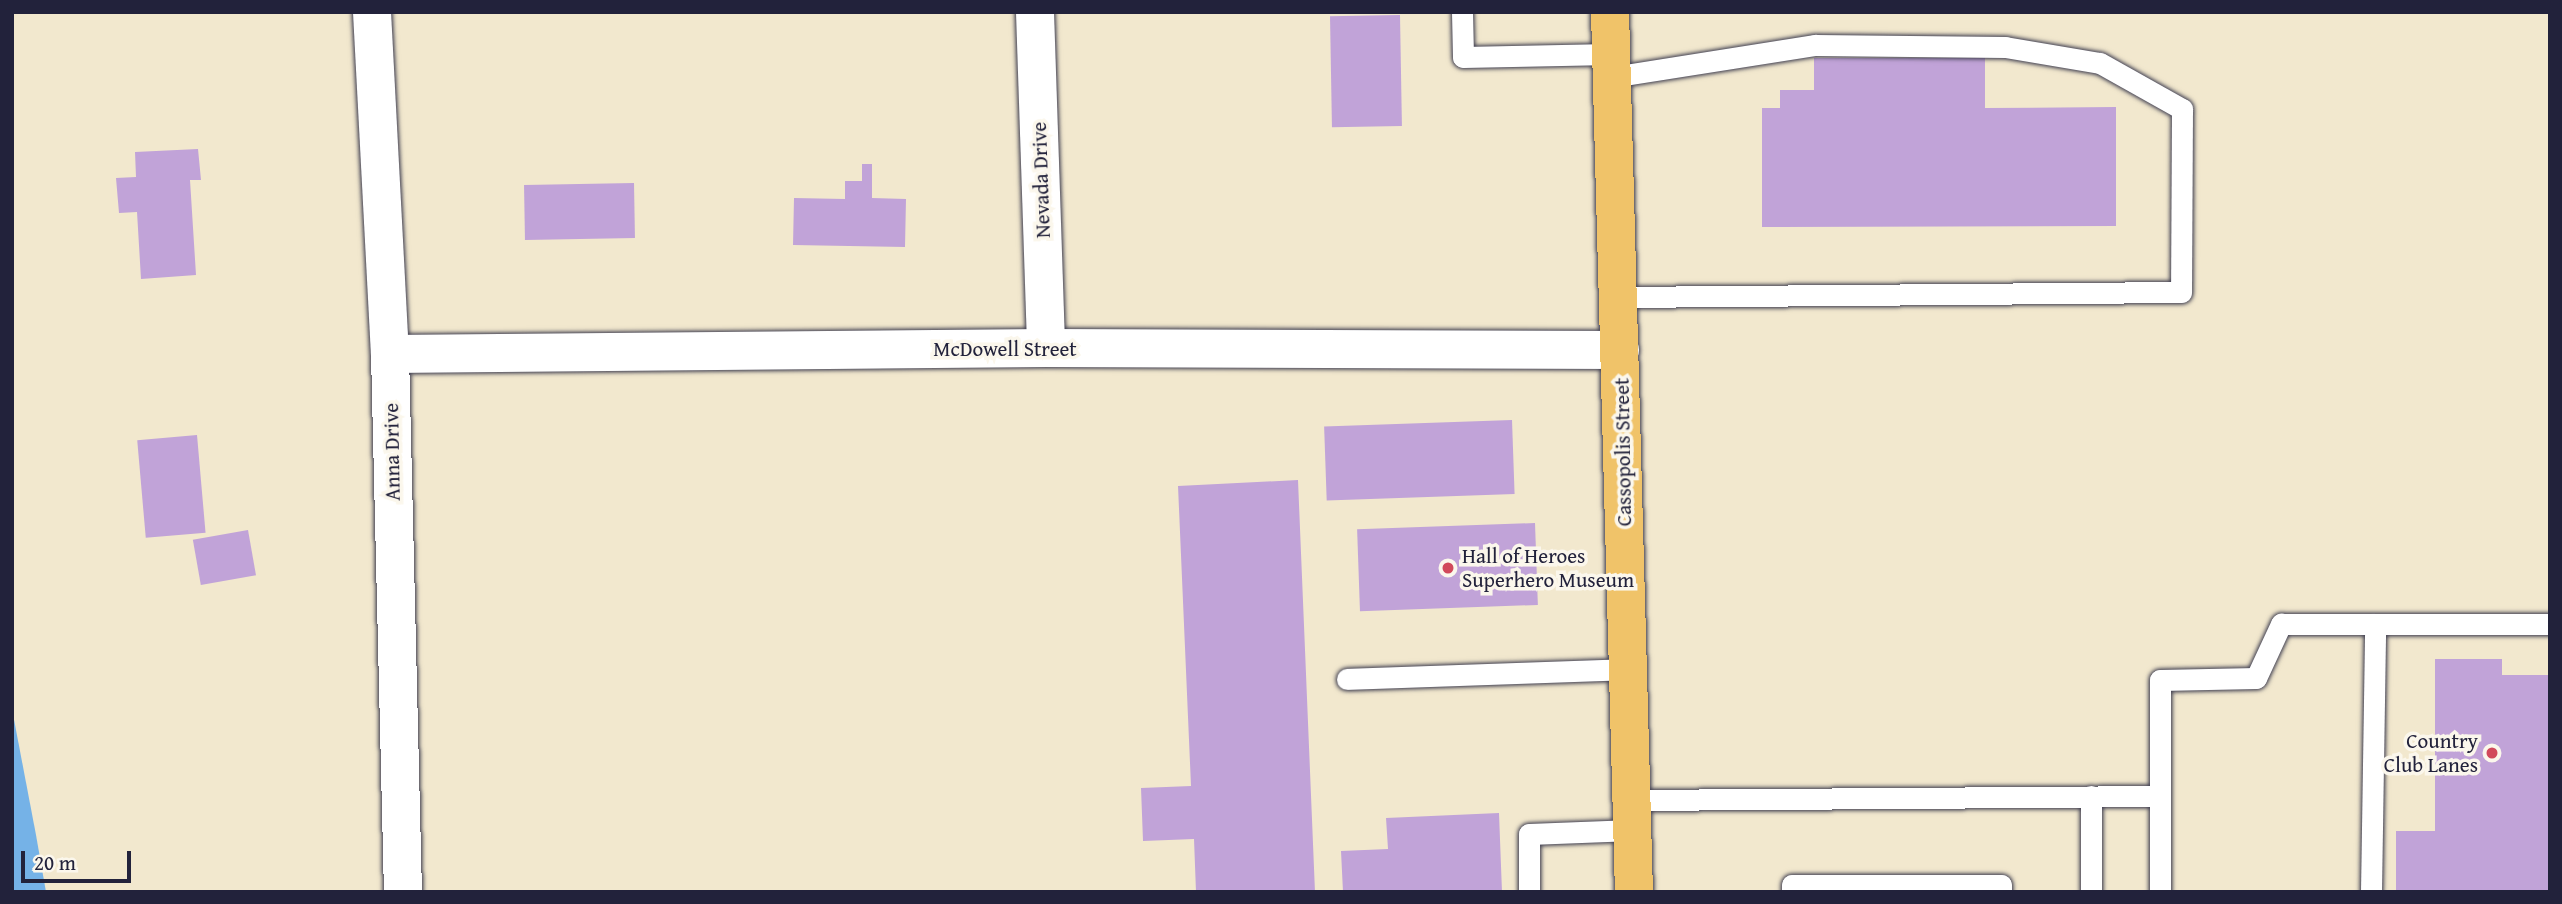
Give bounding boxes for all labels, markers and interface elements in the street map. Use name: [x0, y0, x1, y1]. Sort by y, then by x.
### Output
street label: Nevada Drive: [1026, 121, 1056, 239]
street label: McDowell Street: [933, 336, 1077, 362]
street label: Cassopolis Street: [1609, 377, 1637, 527]
street label: Anna Drive: [379, 403, 405, 501]
place label: Hall of Heroes Superhero Museum: [1462, 543, 1634, 593]
marker: Hall of Heroes Superhero Museum: [1440, 560, 1456, 576]
place label: Country Club Lanes: [2384, 728, 2478, 778]
marker: Country Club Lanes: [2484, 745, 2500, 761]
scale bar: [24, 838, 135, 882]
text: 20 m: [34, 847, 76, 878]

